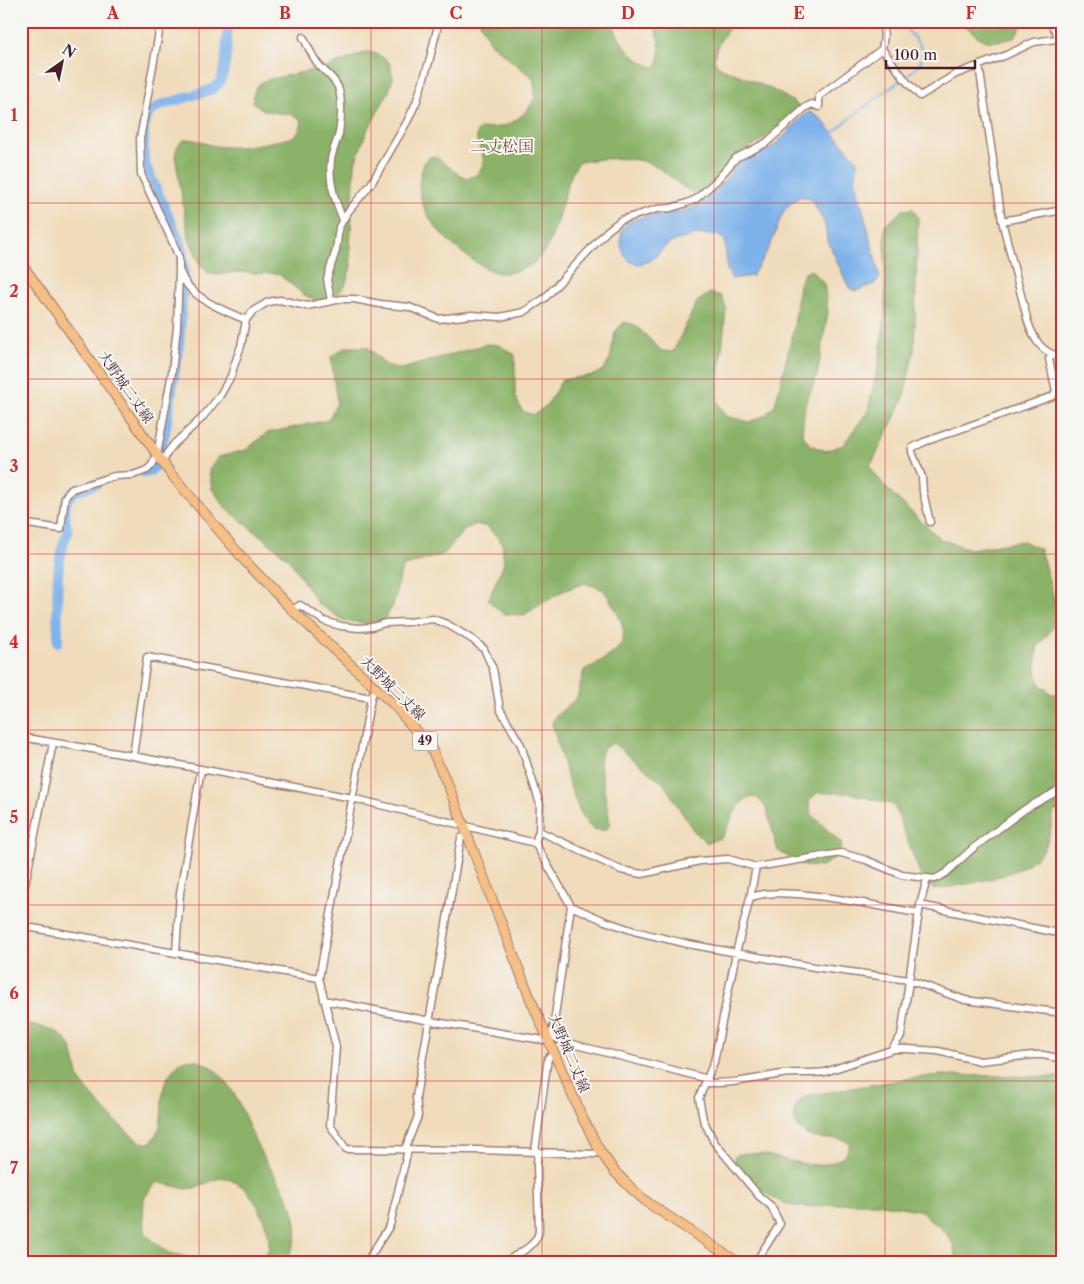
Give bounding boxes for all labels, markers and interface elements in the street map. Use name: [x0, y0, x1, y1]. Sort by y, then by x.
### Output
text: A: [106, 3, 120, 23]
text: B: [279, 3, 291, 23]
text: C: [450, 3, 462, 23]
text: D: [621, 3, 635, 23]
text: E: [793, 3, 805, 23]
text: F: [966, 3, 977, 23]
north arrow: [38, 38, 88, 88]
scale bar: [886, 38, 975, 70]
text: N: [59, 40, 79, 62]
text: 100 m: [894, 45, 937, 64]
text: 1: [10, 105, 18, 125]
district label: 二丈松国: [470, 136, 534, 156]
text: 2: [9, 281, 19, 301]
street label: 大野城二丈線: [95, 347, 157, 427]
text: 3: [9, 456, 19, 476]
text: 4: [9, 632, 19, 652]
street label: 大野城二丈線: [357, 652, 429, 724]
road number: 49: [412, 731, 438, 750]
text: 5: [10, 807, 19, 827]
text: 6: [9, 983, 19, 1003]
street label: 大野城二丈線: [544, 1011, 594, 1095]
text: 7: [10, 1158, 19, 1178]

